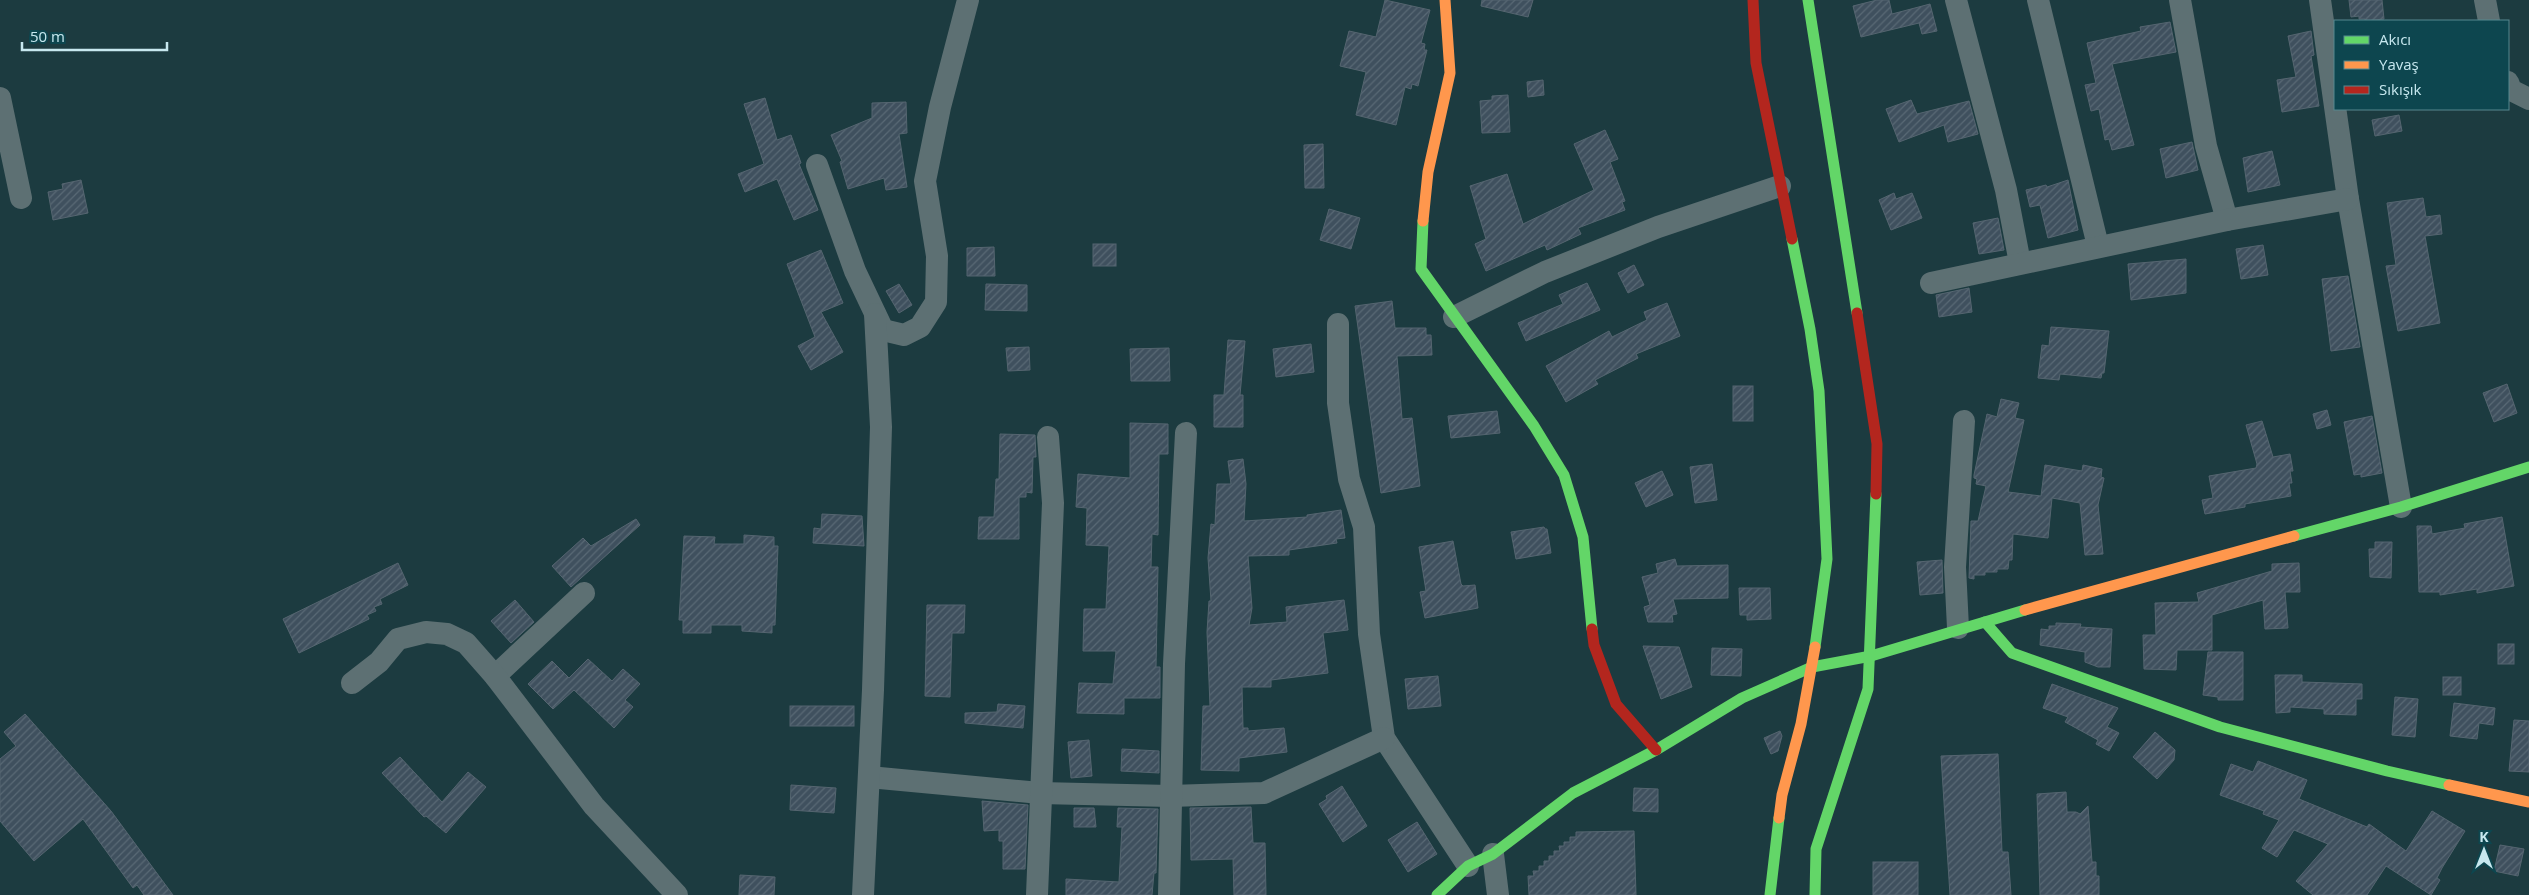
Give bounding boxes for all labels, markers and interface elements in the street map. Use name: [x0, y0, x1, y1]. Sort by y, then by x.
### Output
scale bar: [22, 20, 168, 52]
legend: [2334, 20, 2509, 110]
text: 50 m: [30, 26, 65, 46]
text: Akıcı: [2379, 29, 2411, 49]
text: Yavaş: [2379, 54, 2419, 74]
text: Sıkışık: [2379, 79, 2422, 99]
north arrow: [2459, 825, 2509, 875]
text: K: [2479, 827, 2489, 846]

